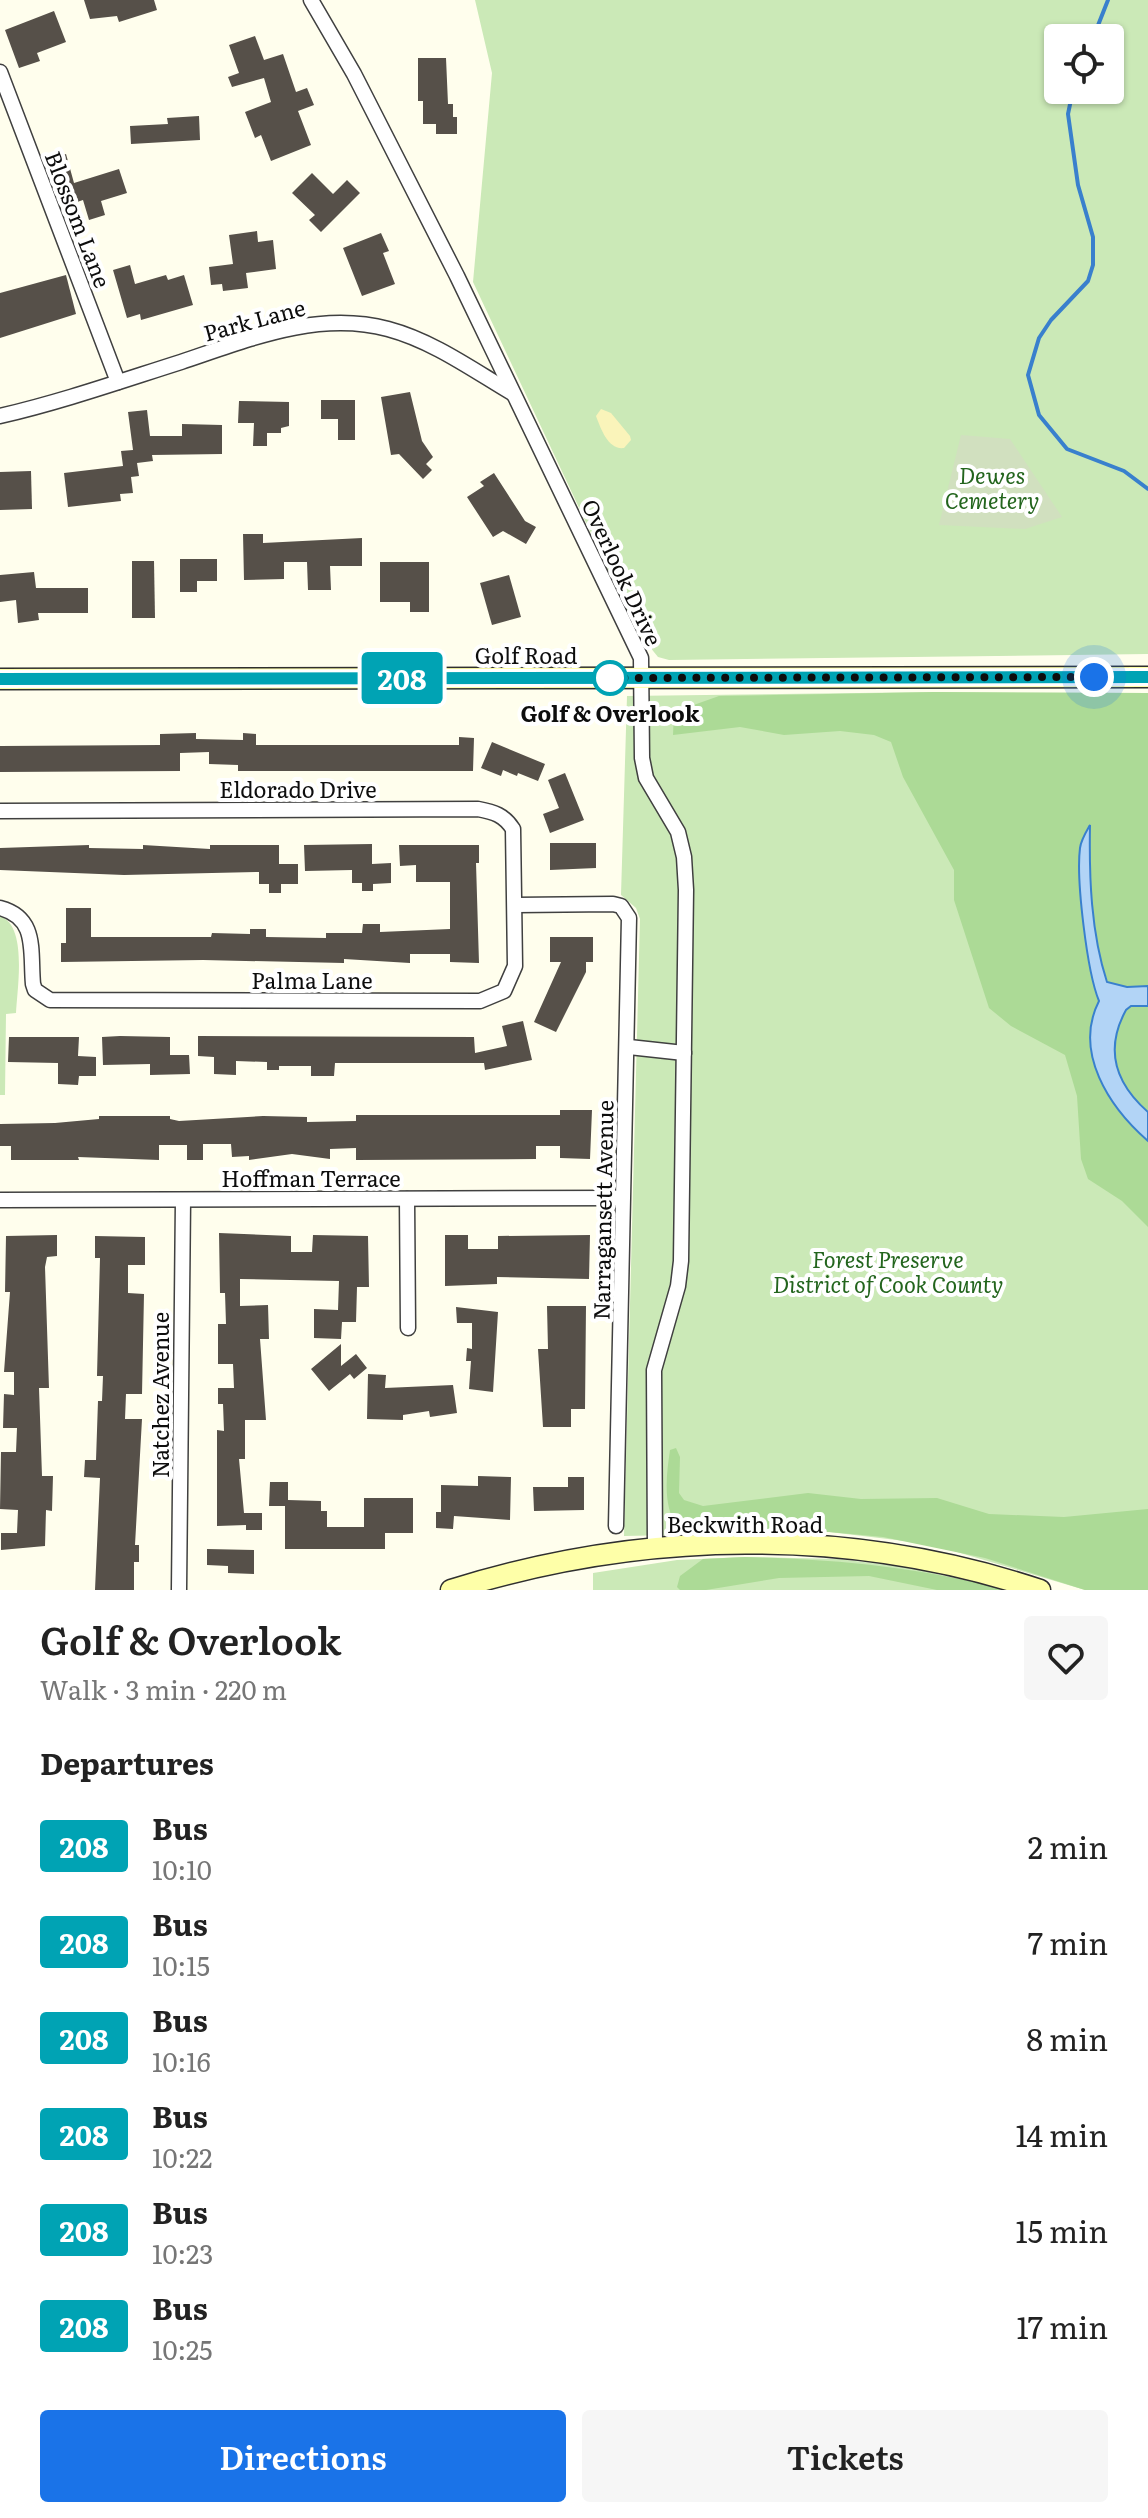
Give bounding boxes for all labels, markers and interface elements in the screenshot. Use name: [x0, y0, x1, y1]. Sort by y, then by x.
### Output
map controls: [1044, 24, 1124, 104]
button: locate: [1044, 24, 1124, 104]
street label: Blossom Lane: [38, 146, 120, 292]
street label: Park Lane: [199, 290, 309, 348]
park label: Dewes Cemetery: [945, 458, 1039, 516]
street label: Overlook Drive: [575, 493, 671, 651]
street label: Golf Road: [475, 638, 577, 671]
line badge: 208: [356, 652, 448, 704]
text: 208: [378, 657, 426, 699]
your location: [1074, 657, 1114, 697]
marker: Golf & Overlook: [593, 661, 627, 695]
place label: Golf & Overlook: [521, 696, 700, 729]
street label: Eldorado Drive: [219, 772, 377, 805]
street label: Palma Lane: [251, 963, 373, 996]
street label: Narragansett Avenue: [584, 1100, 620, 1320]
street label: Hoffman Terrace: [221, 1161, 401, 1194]
park label: Forest Preserve District of Cook County: [773, 1242, 1003, 1300]
street label: Natchez Avenue: [143, 1312, 176, 1478]
street label: Beckwith Road: [667, 1507, 823, 1540]
text: Golf & Overlook: [40, 1610, 341, 1667]
button: heart: [1024, 1616, 1108, 1700]
text: Walk · 3 min · 220 m: [40, 1669, 287, 1708]
text: Departures: [40, 1740, 214, 1784]
text: Bus: [152, 1805, 208, 1849]
text: 2 min: [1028, 1824, 1108, 1868]
text: 208: [60, 1825, 108, 1867]
text: 10:10: [152, 1849, 212, 1888]
text: Bus: [152, 1901, 208, 1945]
text: 7 min: [1028, 1920, 1108, 1964]
text: 208: [60, 1921, 108, 1963]
text: 10:15: [152, 1945, 210, 1984]
text: Bus: [152, 1997, 208, 2041]
text: 8 min: [1027, 2016, 1108, 2060]
text: 208: [60, 2017, 108, 2059]
text: 10:16: [152, 2041, 211, 2080]
text: Bus: [152, 2093, 208, 2137]
text: 14 min: [1016, 2112, 1108, 2156]
text: 208: [60, 2113, 108, 2155]
text: 10:22: [152, 2137, 212, 2176]
text: Bus: [152, 2189, 208, 2233]
text: 15 min: [1016, 2208, 1108, 2252]
text: 208: [60, 2209, 108, 2251]
text: 10:23: [152, 2233, 213, 2272]
text: Bus: [152, 2285, 208, 2329]
text: 17 min: [1017, 2304, 1108, 2348]
text: 208: [60, 2305, 108, 2347]
text: 10:25: [152, 2329, 212, 2368]
button: Directions: [40, 2410, 566, 2502]
button: Tickets: [582, 2410, 1108, 2502]

